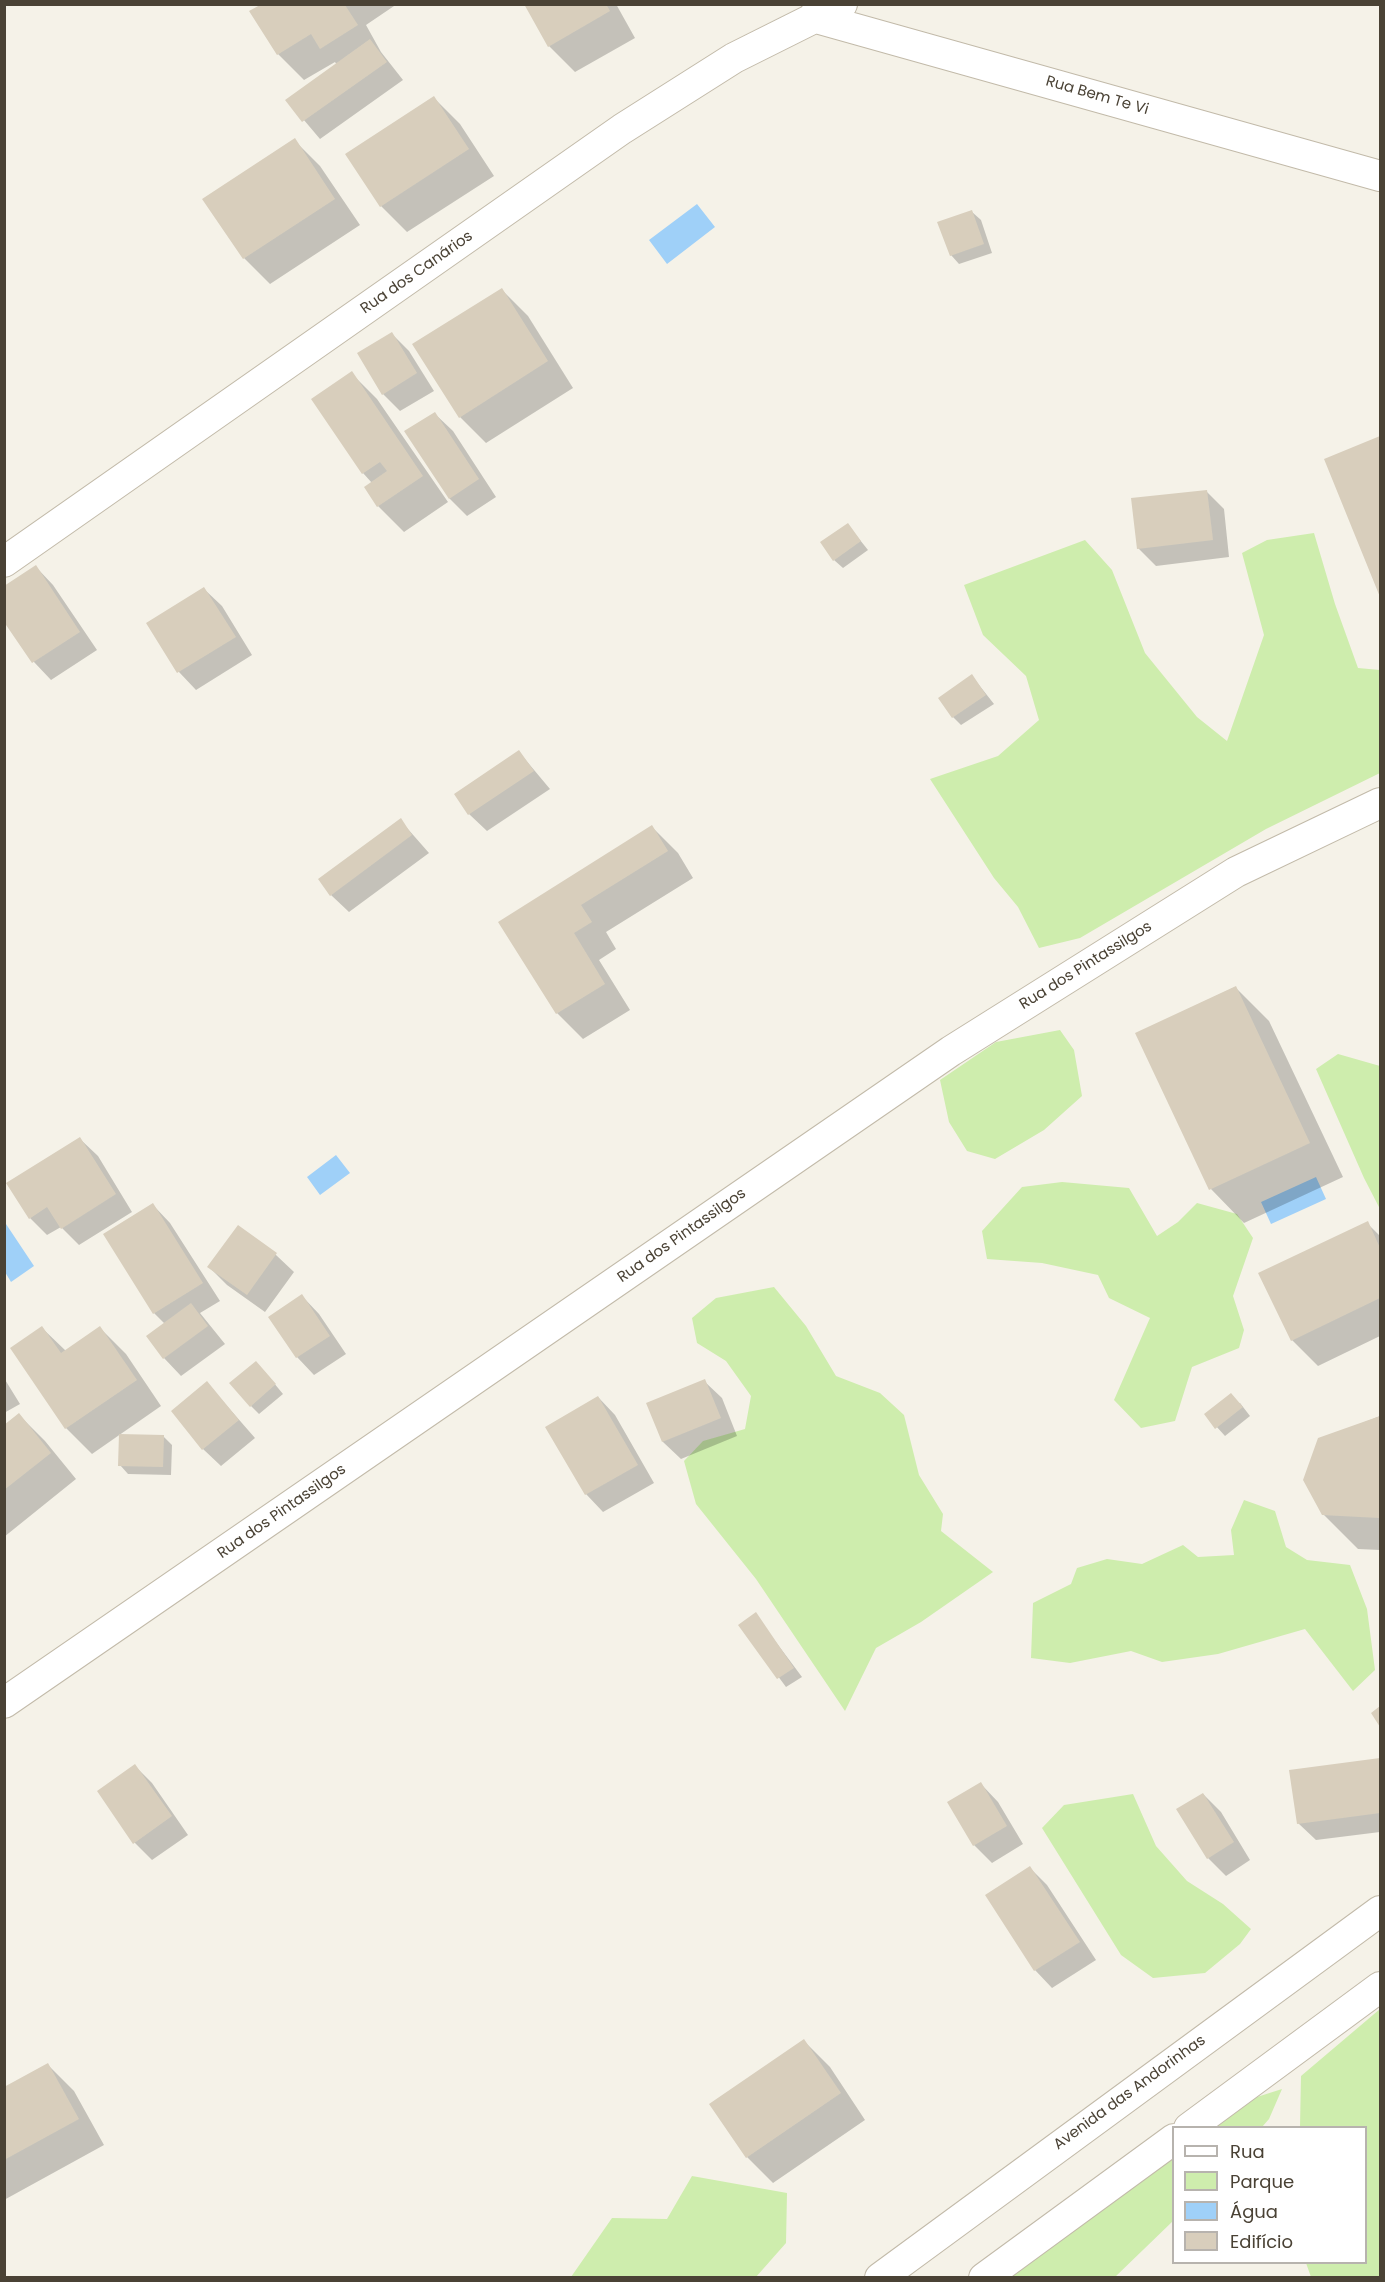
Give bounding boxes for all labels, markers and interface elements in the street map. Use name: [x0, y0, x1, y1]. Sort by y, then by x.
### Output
street label: Rua Bem Te Vi: [1044, 73, 1150, 119]
street label: Rua dos Canários: [358, 228, 476, 318]
street label: Rua dos Pintassilgos: [1017, 918, 1155, 1014]
street label: Rua dos Pintassilgos: [614, 1185, 750, 1287]
street label: Rua dos Pintassilgos: [214, 1461, 350, 1563]
street label: Avenida das Andorinhas: [1051, 2032, 1209, 2154]
legend: [1172, 2126, 1367, 2264]
text: Rua: [1230, 2139, 1265, 2164]
text: Parque: [1230, 2169, 1294, 2194]
text: Água: [1230, 2199, 1278, 2224]
text: Edifício: [1230, 2229, 1293, 2254]

